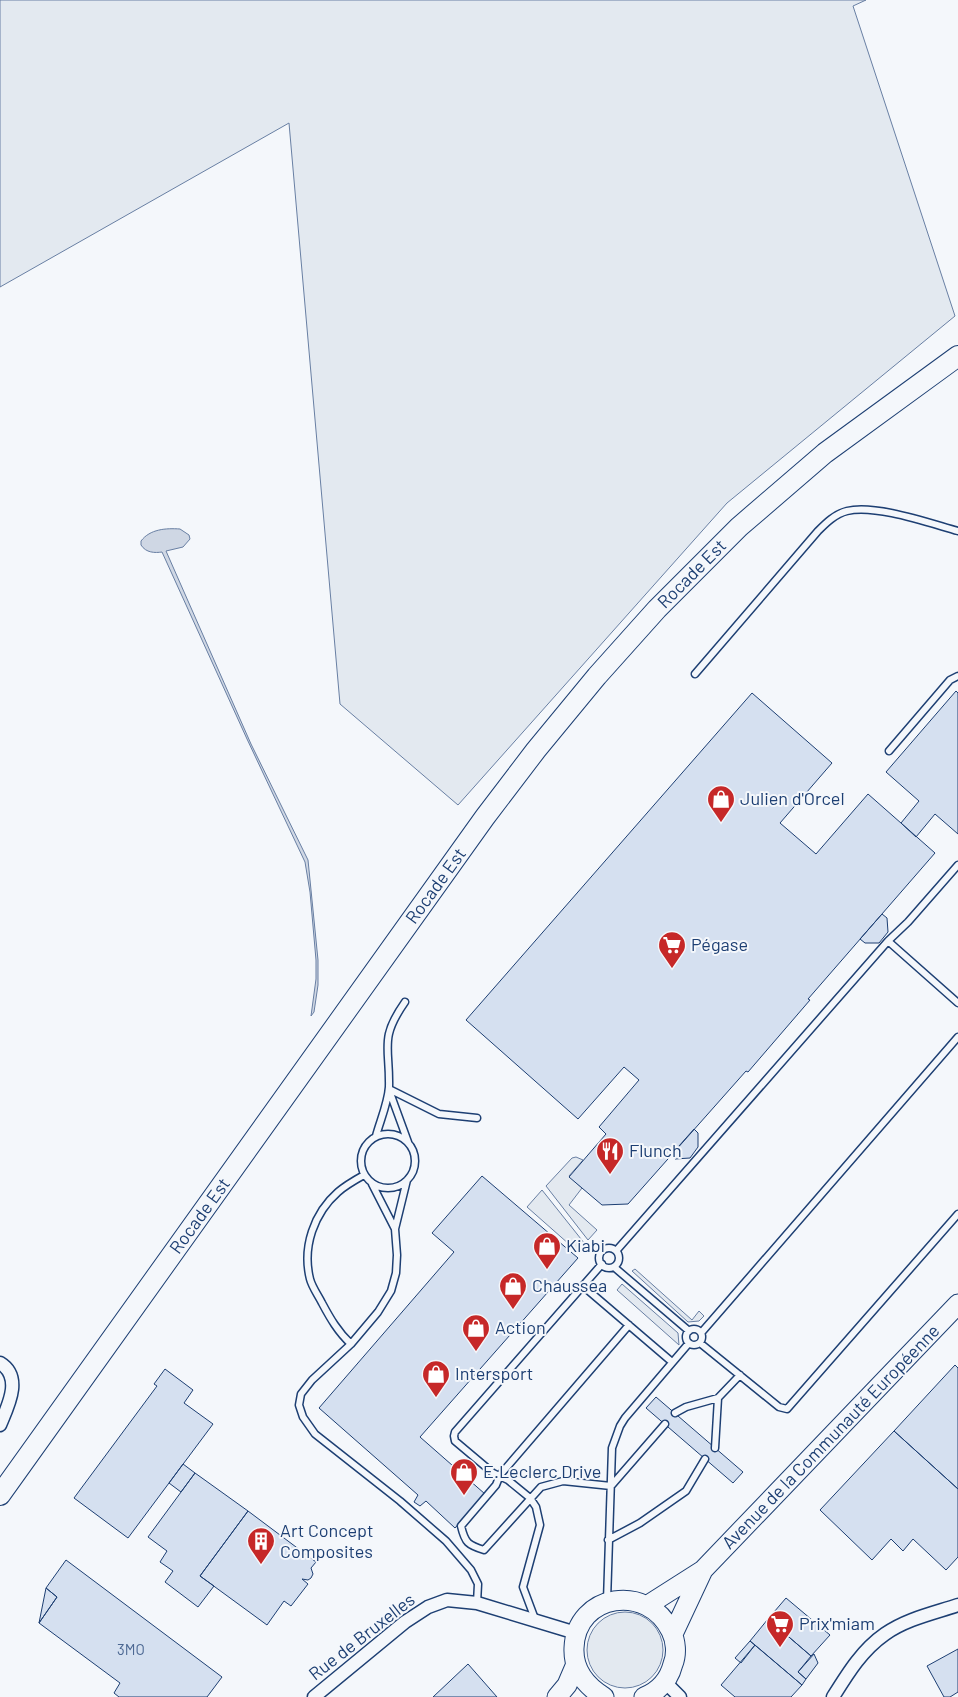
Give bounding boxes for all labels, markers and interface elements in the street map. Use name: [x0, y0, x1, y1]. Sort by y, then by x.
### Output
street label: Rocade Est: [652, 534, 730, 612]
shop icon: Julien d'Orcel: [706, 784, 736, 823]
place label: Julien d'Orcel: [740, 787, 845, 809]
street label: Rocade Est: [400, 843, 470, 928]
supermarket icon: Pégase: [657, 930, 687, 969]
place label: Pégase: [691, 933, 748, 955]
restaurant icon: Flunch: [595, 1136, 625, 1175]
place label: Flunch: [629, 1139, 682, 1161]
street label: Rocade Est: [164, 1173, 234, 1258]
shop icon: Kiabi: [532, 1231, 562, 1270]
place label: Kiabi: [566, 1234, 605, 1256]
shop icon: Chaussea: [498, 1271, 528, 1310]
place label: Chaussea: [532, 1274, 607, 1296]
shop icon: Action: [461, 1313, 491, 1352]
place label: Action: [495, 1316, 546, 1338]
street label: Avenue de la Communauté Européenne: [717, 1319, 944, 1553]
shop icon: Intersport: [421, 1359, 451, 1398]
place label: Intersport: [455, 1362, 533, 1384]
shop icon: E.Leclerc Drive: [449, 1457, 479, 1496]
place label: E.Leclerc Drive: [483, 1460, 601, 1482]
place label: Art Concept Composites: [280, 1519, 374, 1562]
building icon: Art Concept Composites: [246, 1526, 276, 1565]
street label: Rue de Bruxelles: [304, 1588, 419, 1684]
supermarket icon: Prix'miam: [765, 1609, 795, 1648]
place label: Prix'miam: [799, 1612, 875, 1634]
house number: 3MO: [117, 1640, 145, 1658]

